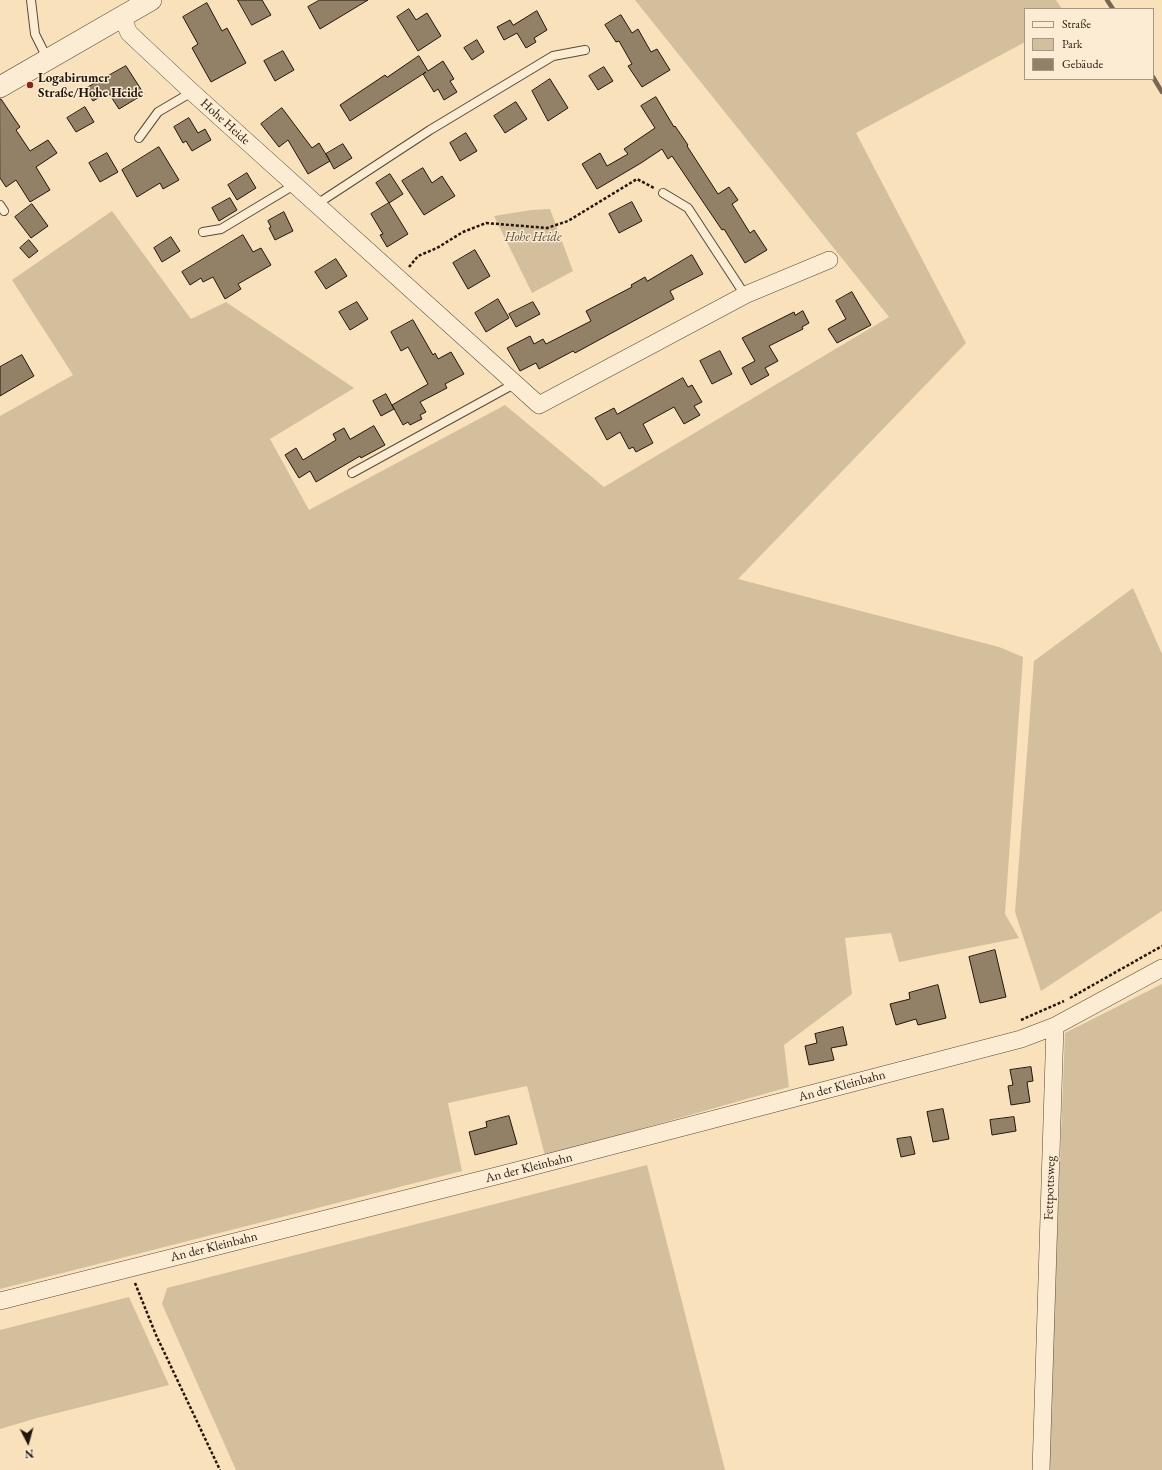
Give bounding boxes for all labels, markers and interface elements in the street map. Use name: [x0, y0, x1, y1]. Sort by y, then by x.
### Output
legend: [1024, 8, 1154, 80]
text: Straße: [1062, 16, 1091, 32]
text: Park: [1062, 36, 1082, 52]
text: Gebäude: [1062, 56, 1103, 72]
place label: Logabirumer Straße/Hohe Heide: [38, 70, 143, 101]
marker: Logabirumer Straße/Hohe Heide: [25, 80, 35, 90]
street label: Hohe Heide: [197, 96, 253, 148]
park label: Hohe Heide: [505, 229, 561, 245]
street label: An der Kleinbahn: [797, 1067, 887, 1105]
street label: An der Kleinbahn: [484, 1150, 574, 1186]
street label: Fettpottsweg: [1041, 1156, 1059, 1220]
street label: An der Kleinbahn: [169, 1229, 259, 1265]
north arrow: [8, 1422, 48, 1462]
text: N: [24, 1447, 34, 1461]

